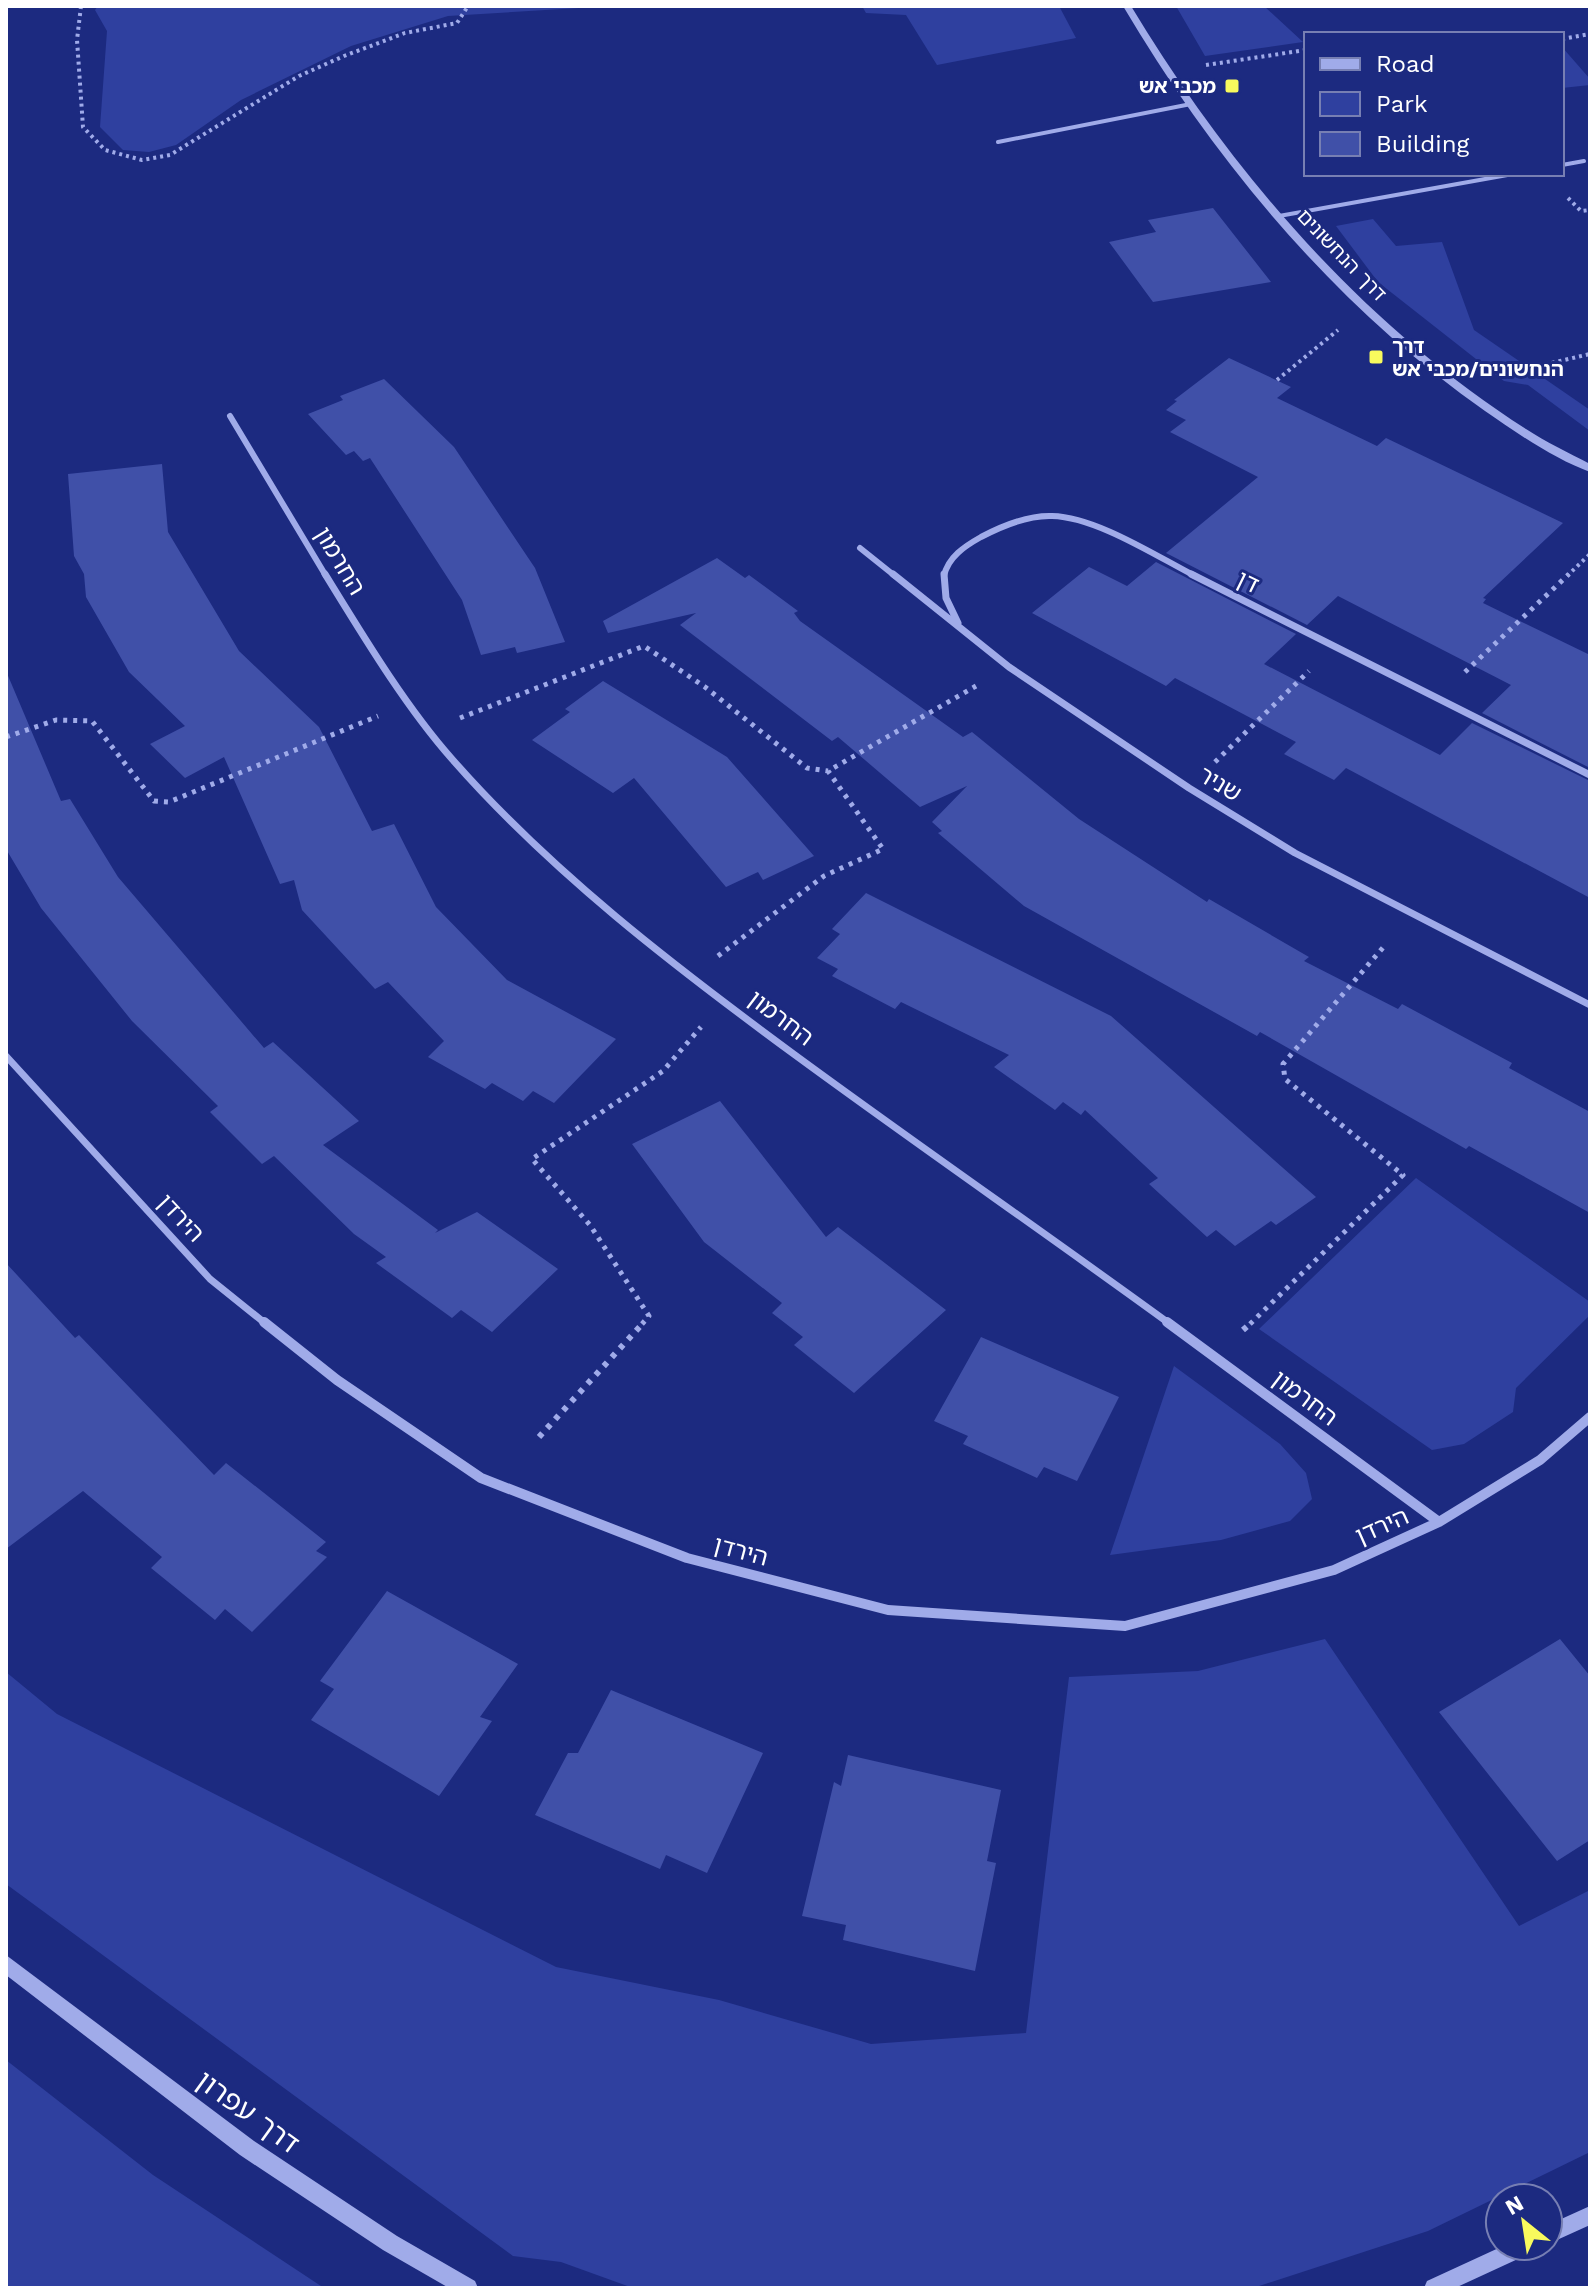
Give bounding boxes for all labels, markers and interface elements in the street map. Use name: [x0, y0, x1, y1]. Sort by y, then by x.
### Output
legend: [1304, 32, 1564, 176]
text: Road: [1376, 50, 1435, 78]
place label: מכבי אש: [1139, 74, 1216, 98]
marker: מכבי אש: [1223, 77, 1241, 95]
text: Park: [1376, 90, 1428, 118]
text: Building: [1376, 130, 1469, 158]
street label: דרך הנחשונים: [1292, 204, 1392, 306]
place label: דרך הנחשונים/מכבי אש: [1392, 334, 1564, 381]
marker: דרך הנחשונים/מכבי אש: [1367, 348, 1385, 366]
street label: החרמון: [309, 522, 371, 600]
street label: דן: [1232, 565, 1264, 599]
street label: שניר: [1193, 760, 1247, 808]
street label: החרמון: [743, 984, 819, 1052]
street label: הירדן: [152, 1188, 210, 1248]
street label: החרמון: [1267, 1364, 1343, 1432]
street label: הירדן: [1351, 1502, 1413, 1550]
street label: הירדן: [711, 1530, 771, 1572]
street label: דרך עפרון: [190, 2064, 306, 2160]
north arrow: [1484, 2182, 1564, 2262]
text: N: [1501, 2190, 1528, 2220]

